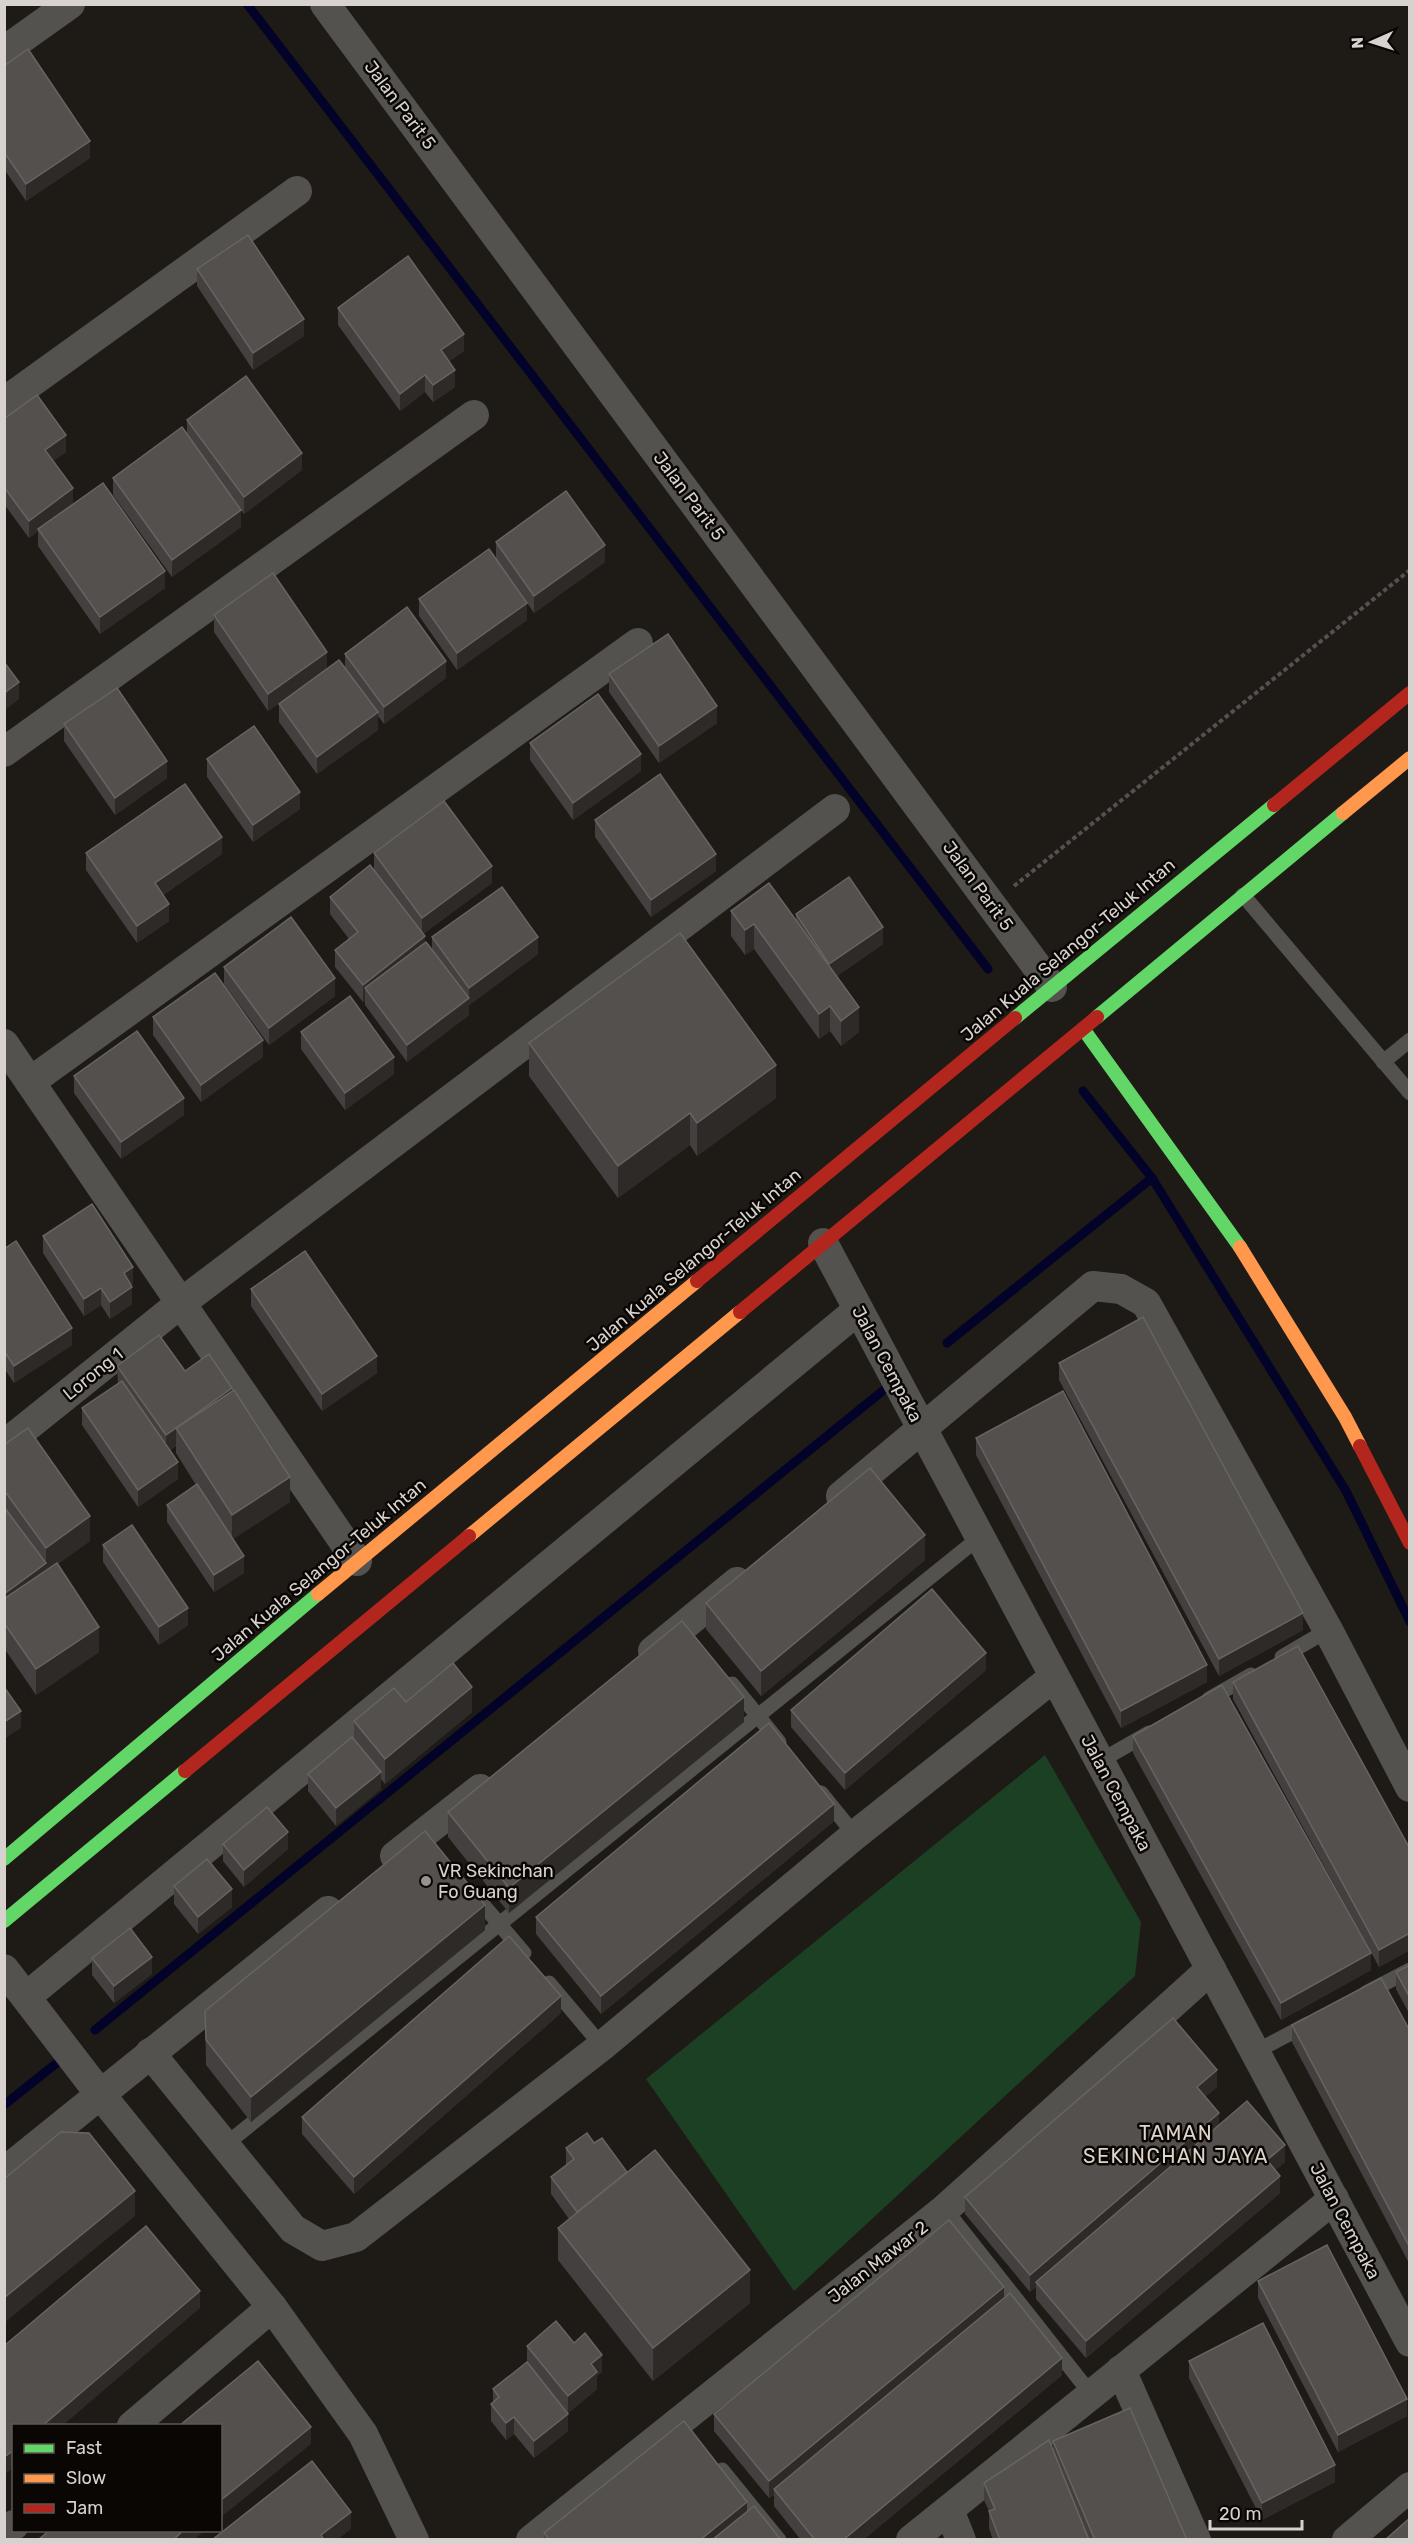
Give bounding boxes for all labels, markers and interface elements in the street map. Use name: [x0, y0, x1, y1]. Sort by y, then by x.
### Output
north arrow: [1342, 12, 1402, 72]
text: N: [1348, 37, 1367, 49]
street label: Jalan Parit 5: [359, 56, 441, 154]
street label: Jalan Parit 5: [648, 447, 730, 545]
street label: Jalan Parit 5: [938, 837, 1018, 935]
street label: Jalan Kuala Selangor-Teluk Intan: [956, 854, 1180, 1046]
street label: Jalan Kuala Selangor-Teluk Intan: [582, 1164, 806, 1356]
street label: Jalan Cempaka: [847, 1302, 927, 1426]
street label: Lorong 1: [58, 1343, 128, 1405]
street label: Jalan Kuala Selangor-Teluk Intan: [207, 1474, 431, 1666]
street label: Jalan Cempaka: [1076, 1731, 1156, 1855]
place label: VR Sekinchan Fo Guang: [438, 1860, 554, 1903]
marker: VR Sekinchan Fo Guang: [419, 1874, 433, 1888]
district label: TAMAN SEKINCHAN JAYA: [1083, 2121, 1269, 2168]
street label: Jalan Cempaka: [1305, 2159, 1385, 2283]
street label: Jalan Mawar 2: [824, 2216, 932, 2308]
legend: [12, 2424, 222, 2532]
text: Fast: [66, 2437, 102, 2459]
text: Slow: [66, 2467, 106, 2489]
scale bar: [1210, 2493, 1302, 2531]
text: Jam: [66, 2497, 103, 2519]
text: 20 m: [1219, 2503, 1261, 2525]

